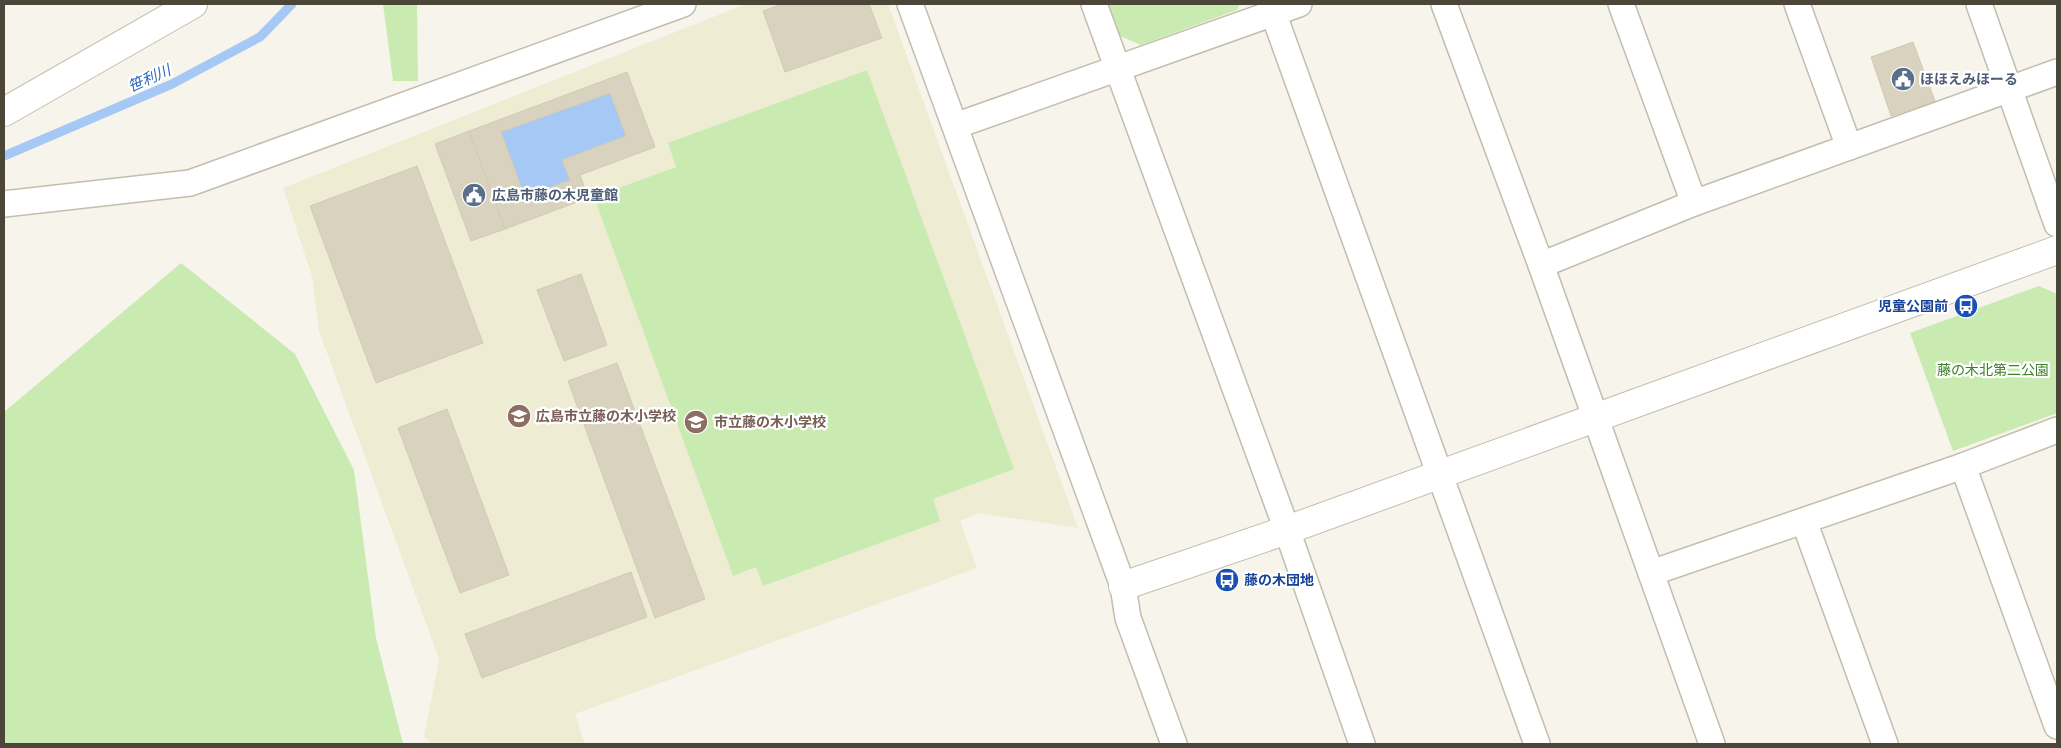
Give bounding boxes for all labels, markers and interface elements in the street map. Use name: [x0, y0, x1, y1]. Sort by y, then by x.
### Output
water label: 笹利川: [125, 59, 175, 96]
public building icon: ほほえみほーる: [1890, 66, 1916, 92]
place label: ほほえみほーる: [1920, 70, 2018, 88]
public building icon: 広島市藤の木児童館: [461, 182, 487, 208]
place label: 広島市藤の木児童館: [492, 186, 618, 204]
bus stop icon: 児童公園前: [1953, 293, 1979, 319]
place label: 児童公園前: [1878, 297, 1948, 315]
park label: 藤の木北第二公園: [1937, 361, 2049, 379]
school or university icon: 広島市立藤の木小学校: [506, 403, 532, 429]
place label: 広島市立藤の木小学校: [536, 407, 676, 425]
school or university icon: 市立藤の木小学校: [683, 409, 709, 435]
place label: 市立藤の木小学校: [714, 413, 826, 431]
bus stop icon: 藤の木団地: [1214, 567, 1240, 593]
place label: 藤の木団地: [1244, 571, 1314, 589]

